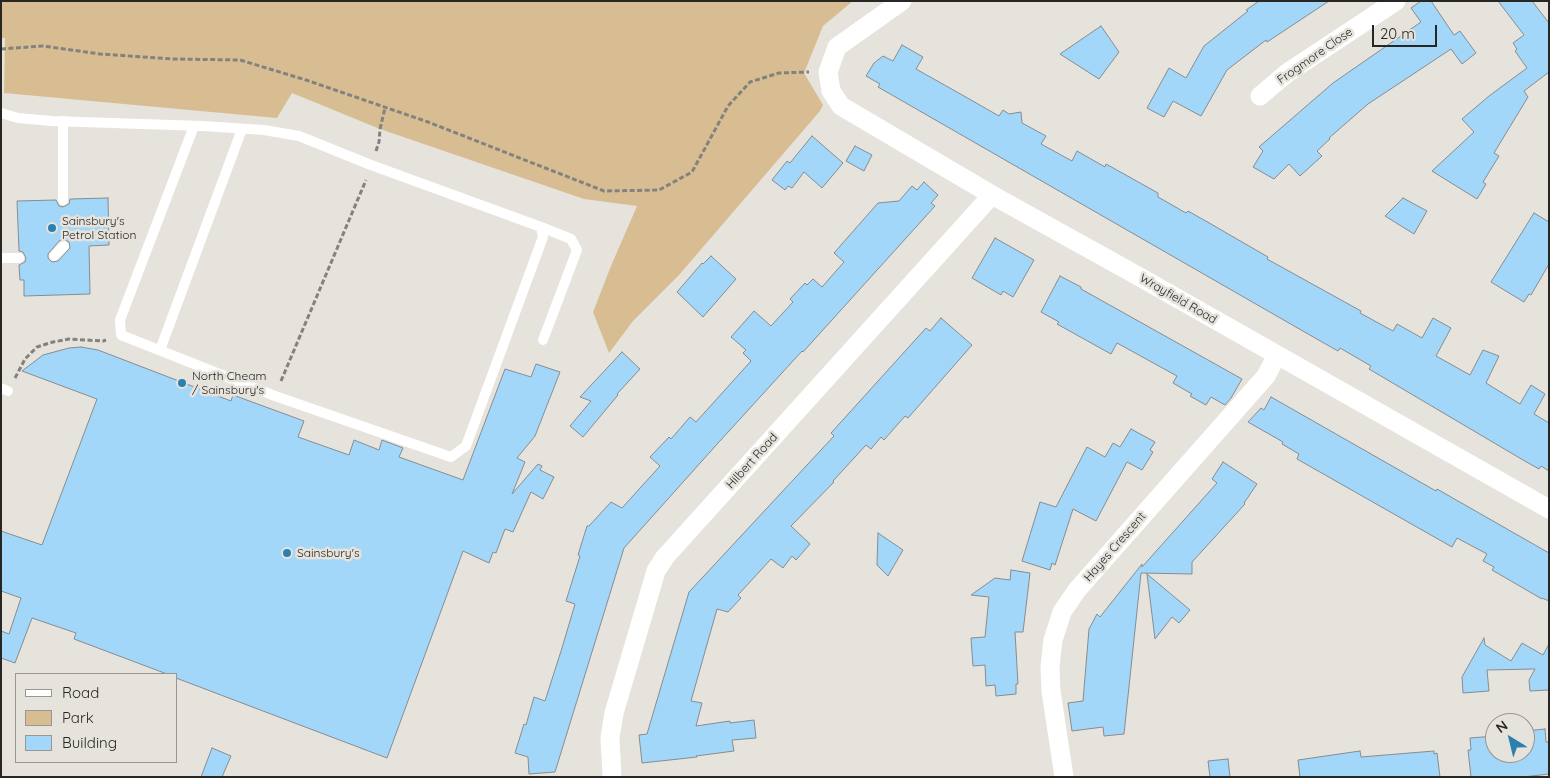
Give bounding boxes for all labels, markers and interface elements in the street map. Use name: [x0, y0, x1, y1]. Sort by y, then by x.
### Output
scale bar: [1375, 15, 1440, 47]
text: 20 m: [1380, 24, 1415, 43]
street label: Frogmore Close: [1275, 25, 1355, 87]
place label: Sainsbury's Petrol Station: [62, 214, 136, 242]
marker: Sainsbury's Petrol Station: [46, 222, 58, 234]
street label: Wrayfield Road: [1137, 271, 1219, 327]
place label: North Cheam / Sainsbury's: [192, 369, 266, 397]
marker: North Cheam / Sainsbury's: [176, 377, 188, 389]
street label: Hilbert Road: [723, 430, 781, 492]
street label: Hayes Crescent: [1081, 509, 1149, 585]
place label: Sainsbury's: [297, 546, 360, 560]
marker: Sainsbury's: [281, 547, 293, 559]
legend: [15, 673, 178, 763]
text: Road: [62, 683, 99, 702]
text: Park: [62, 708, 94, 727]
north arrow: [1485, 713, 1535, 763]
text: N: [1492, 716, 1511, 737]
text: Building: [62, 733, 117, 752]

